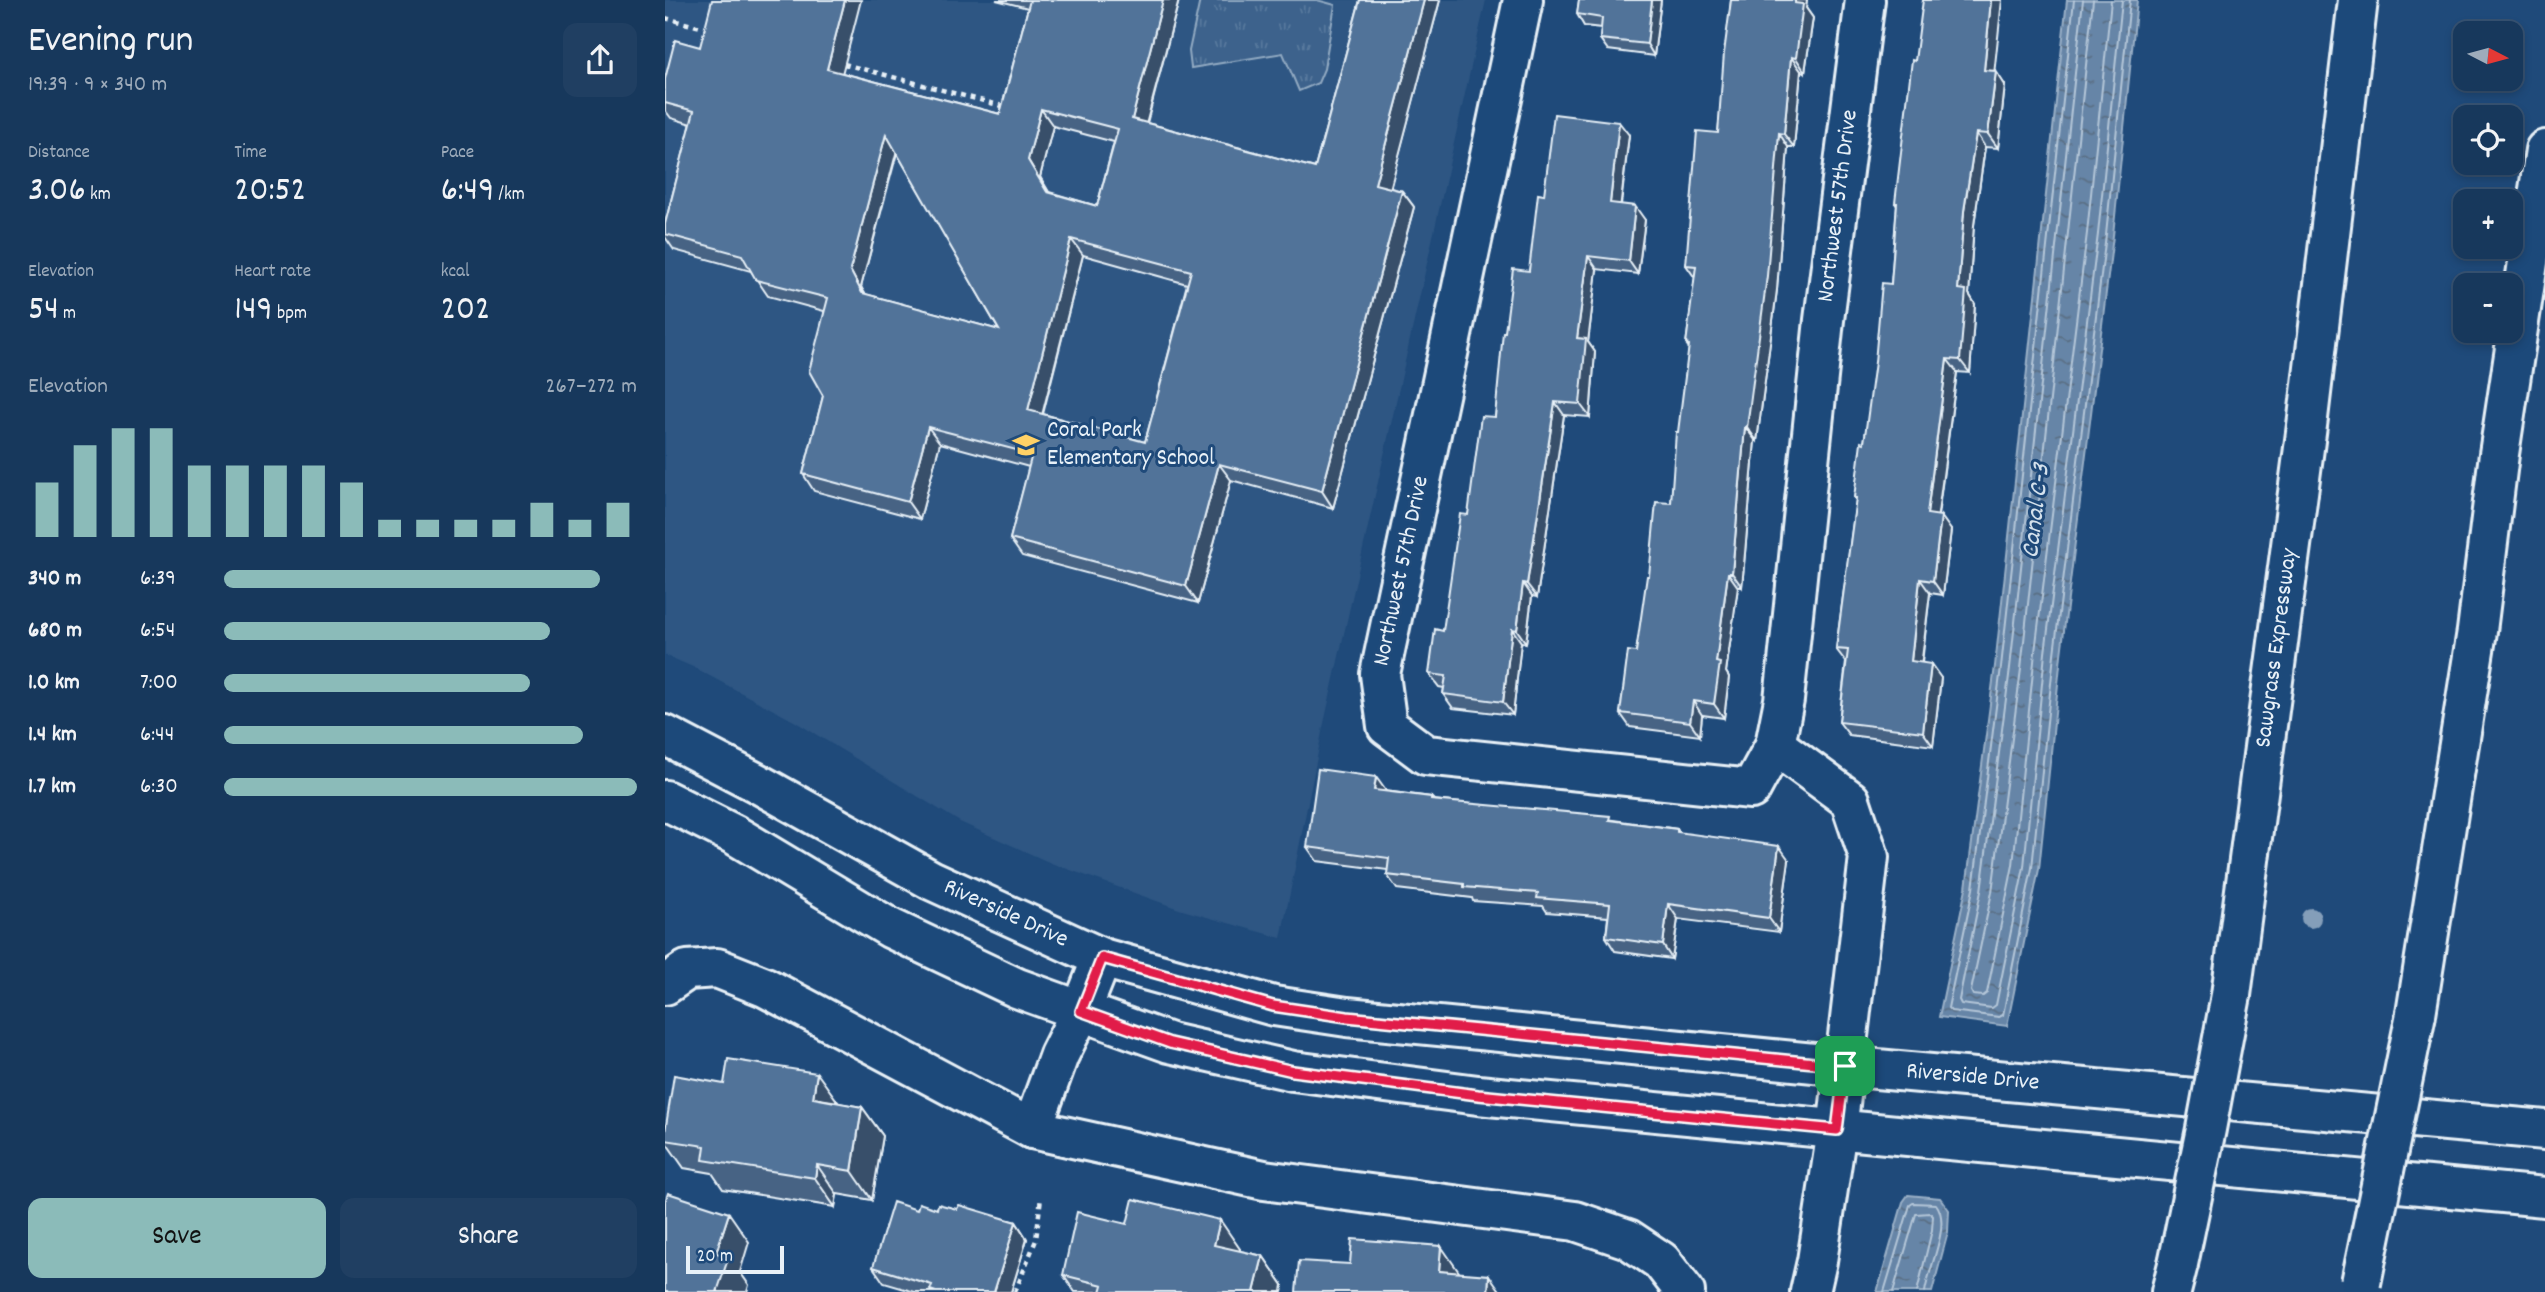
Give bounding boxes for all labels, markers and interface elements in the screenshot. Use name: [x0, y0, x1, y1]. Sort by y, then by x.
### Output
text: Evening run: [28, 15, 193, 70]
north arrow: [2453, 21, 2523, 91]
map controls: [2453, 21, 2523, 343]
button: share: [563, 23, 637, 97]
text: 19:39 · 9 × 340 m: [28, 69, 167, 102]
button: locate: [2453, 105, 2523, 175]
street label: Northwest 57th Drive: [1809, 108, 1868, 304]
text: Distance: [28, 140, 90, 167]
text: Time: [234, 140, 267, 167]
text: Pace: [441, 140, 474, 167]
text: 3.06: [28, 167, 86, 217]
text: 20:52: [234, 167, 306, 217]
text: 6:49: [441, 167, 494, 217]
text: km: [86, 182, 111, 209]
text: /km: [494, 182, 525, 209]
button: +: [2453, 189, 2523, 259]
text: Elevation: [28, 259, 94, 286]
text: Heart rate: [234, 259, 311, 286]
text: kcal: [441, 259, 470, 286]
button: −: [2453, 273, 2523, 343]
text: 54: [28, 286, 59, 336]
text: 149: [234, 286, 273, 336]
text: 202: [441, 286, 490, 336]
text: m: [59, 301, 76, 328]
text: bpm: [273, 301, 307, 328]
text: Elevation: [28, 371, 108, 404]
text: 267–272 m: [545, 371, 637, 404]
place label: Coral Park Elementary School: [1047, 414, 1215, 476]
school or university icon: Coral Park Elementary School: [1011, 430, 1041, 460]
water label: Canal C-3: [2013, 459, 2061, 560]
street label: Northwest 57th Drive: [1365, 473, 1439, 669]
street label: Sawgrass Expressway: [2247, 545, 2308, 750]
text: 340 m: [28, 563, 81, 596]
text: 6:39: [140, 563, 176, 596]
text: 680 m: [28, 615, 82, 648]
text: 6:54: [140, 615, 175, 648]
text: 1.0 km: [28, 667, 80, 700]
text: 7:00: [140, 667, 178, 700]
text: 1.4 km: [28, 719, 77, 752]
text: 6:44: [140, 719, 174, 752]
text: 1.7 km: [28, 771, 76, 804]
text: 6:30: [140, 771, 178, 804]
street label: Riverside Drive: [938, 871, 1074, 957]
pin: [1815, 1036, 1875, 1096]
icon: arrive: [1826, 1047, 1864, 1085]
street label: Riverside Drive: [1905, 1055, 2041, 1101]
button: Save: [28, 1198, 326, 1278]
button: Share: [340, 1198, 637, 1278]
scale bar: [686, 1243, 784, 1275]
text: 20 m: [697, 1244, 733, 1271]

